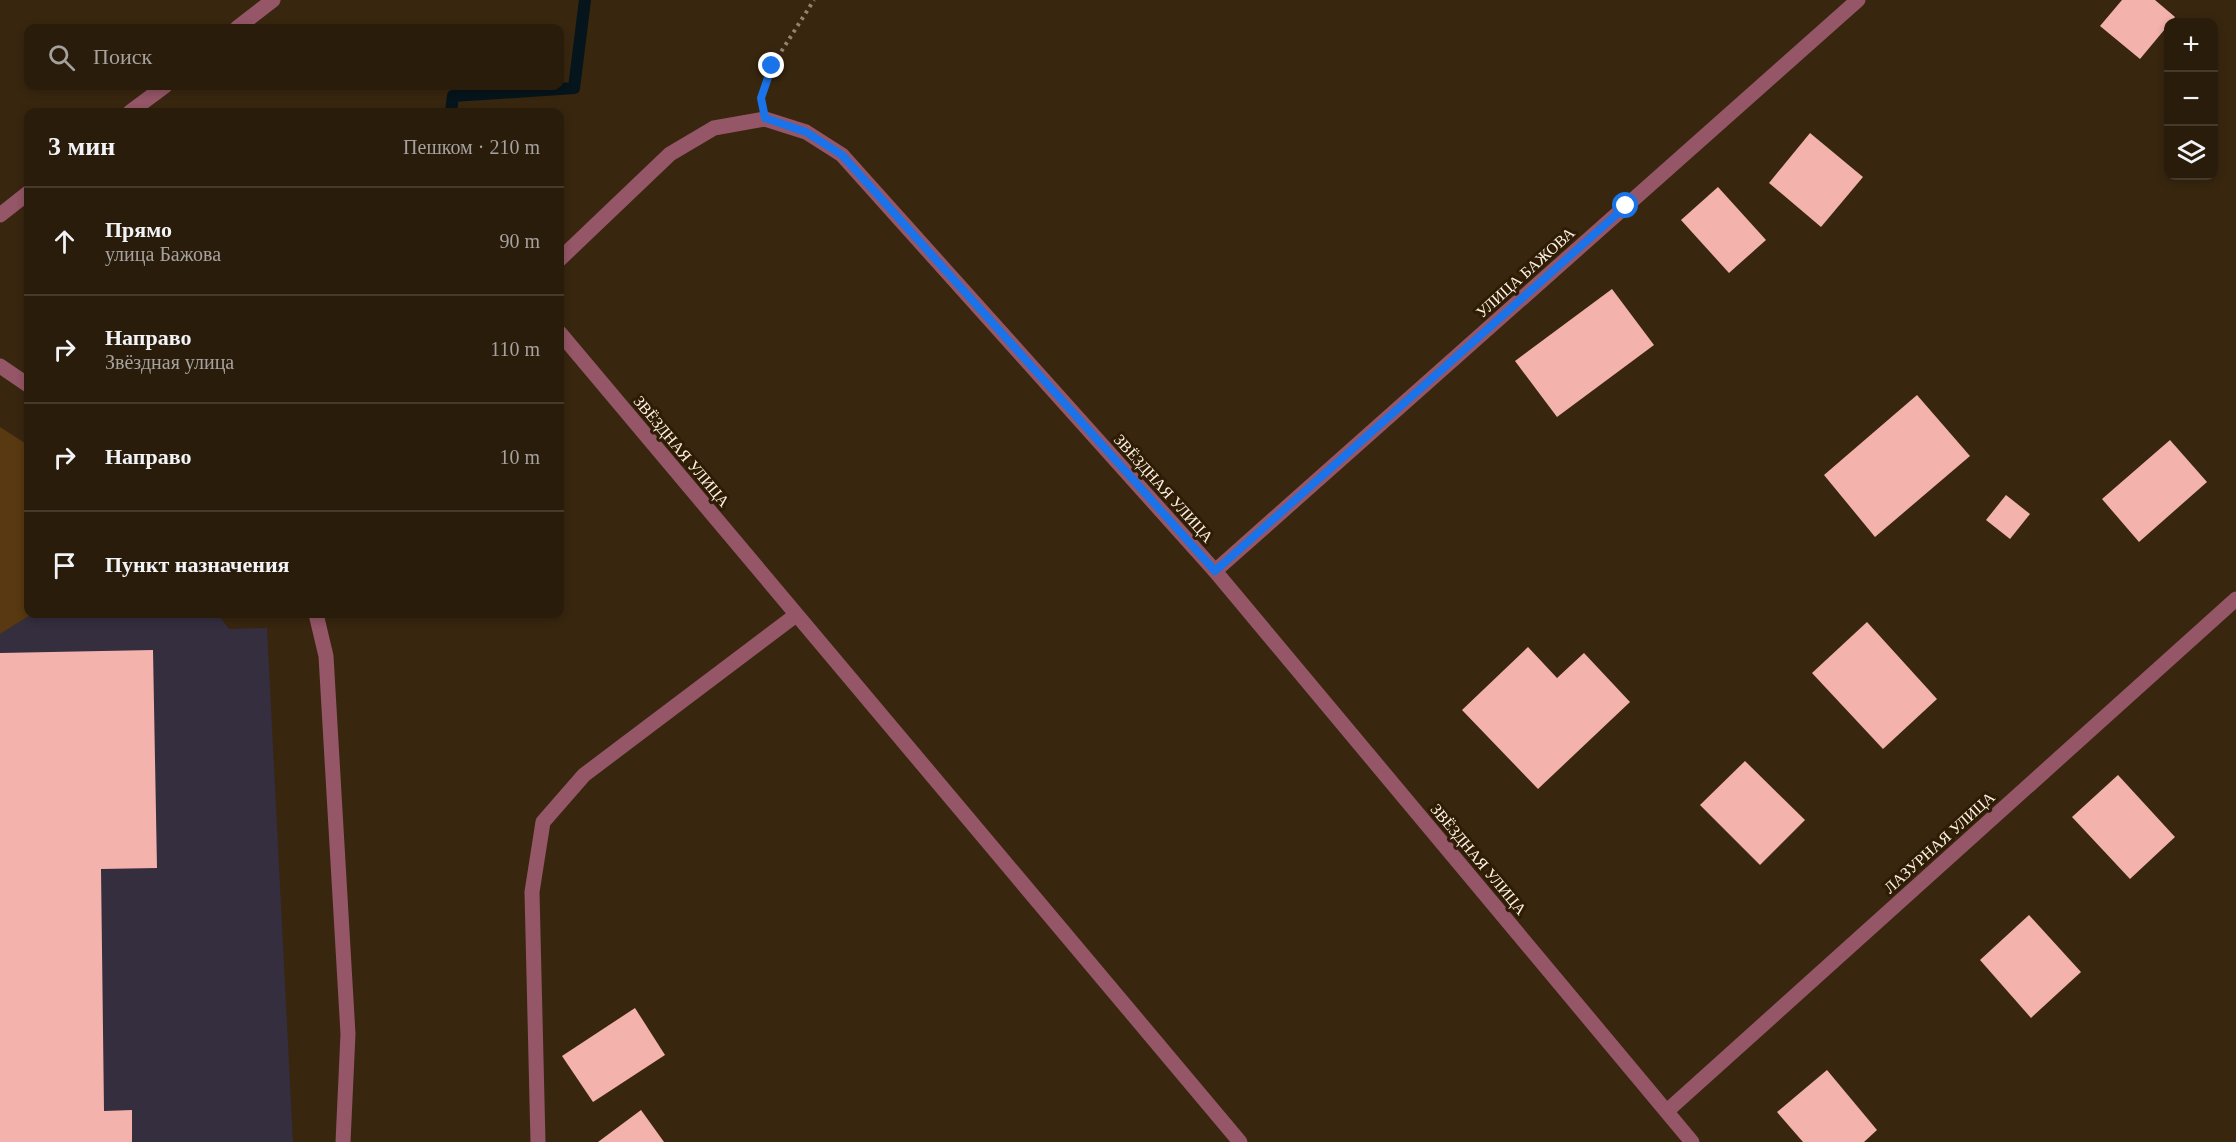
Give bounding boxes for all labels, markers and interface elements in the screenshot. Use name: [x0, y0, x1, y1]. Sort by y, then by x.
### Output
map controls: [2164, 18, 2218, 180]
button: +: [2164, 18, 2218, 72]
search box: [24, 24, 564, 90]
icon: search: [45, 41, 78, 74]
text: Поиск: [93, 44, 152, 69]
route end: [758, 52, 784, 78]
button: −: [2164, 72, 2218, 126]
button: layers: [2164, 126, 2218, 180]
text: 3 мин: [48, 132, 115, 161]
text: Пешком · 210 m: [403, 136, 540, 158]
route start: [1612, 192, 1638, 218]
text: Прямо: [105, 217, 172, 242]
street label: УЛИЦА БАЖОВА: [1473, 224, 1579, 322]
icon: ahead: [48, 225, 81, 258]
text: 90 m: [499, 230, 540, 252]
text: улица Бажова: [105, 243, 221, 265]
text: Направо: [105, 325, 191, 350]
icon: right: [48, 333, 81, 366]
text: 110 m: [490, 338, 540, 360]
text: Звёздная улица: [105, 351, 234, 373]
street label: ЗВЁЗДНАЯ УЛИЦА: [630, 393, 733, 511]
street label: ЗВЁЗДНАЯ УЛИЦА: [1110, 431, 1217, 547]
icon: right: [48, 441, 81, 474]
text: Направо: [105, 444, 191, 469]
text: 10 m: [499, 446, 540, 468]
icon: arrive: [48, 549, 81, 582]
text: Пункт назначения: [105, 552, 290, 577]
street label: ЛАЗУРНАЯ УЛИЦА: [1881, 788, 1999, 897]
street label: ЗВЁЗДНАЯ УЛИЦА: [1427, 801, 1530, 919]

